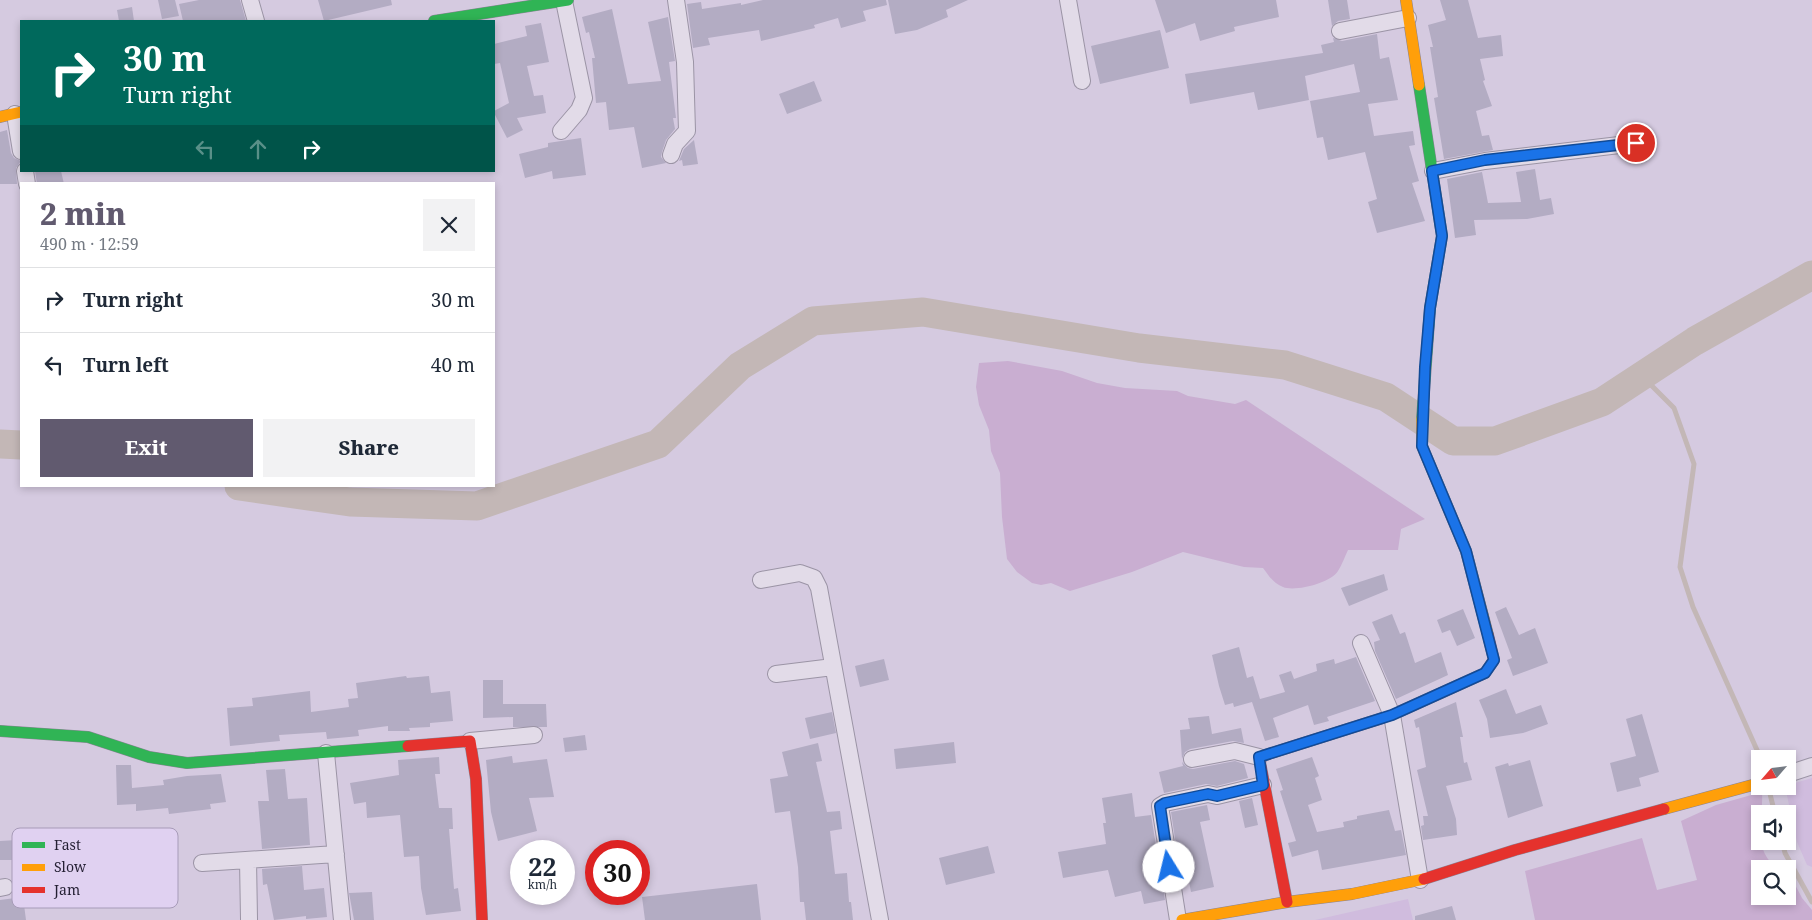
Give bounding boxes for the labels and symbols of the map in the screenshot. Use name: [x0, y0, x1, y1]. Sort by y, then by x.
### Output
pin: [1615, 122, 1657, 164]
north arrow: [1751, 750, 1796, 795]
legend: [12, 828, 178, 908]
text: Fast: [54, 835, 81, 854]
speed limit sign: 30: [585, 840, 650, 905]
position arrow: [1142, 840, 1194, 892]
text: Slow: [54, 857, 87, 876]
text: Jam: [53, 880, 80, 899]

